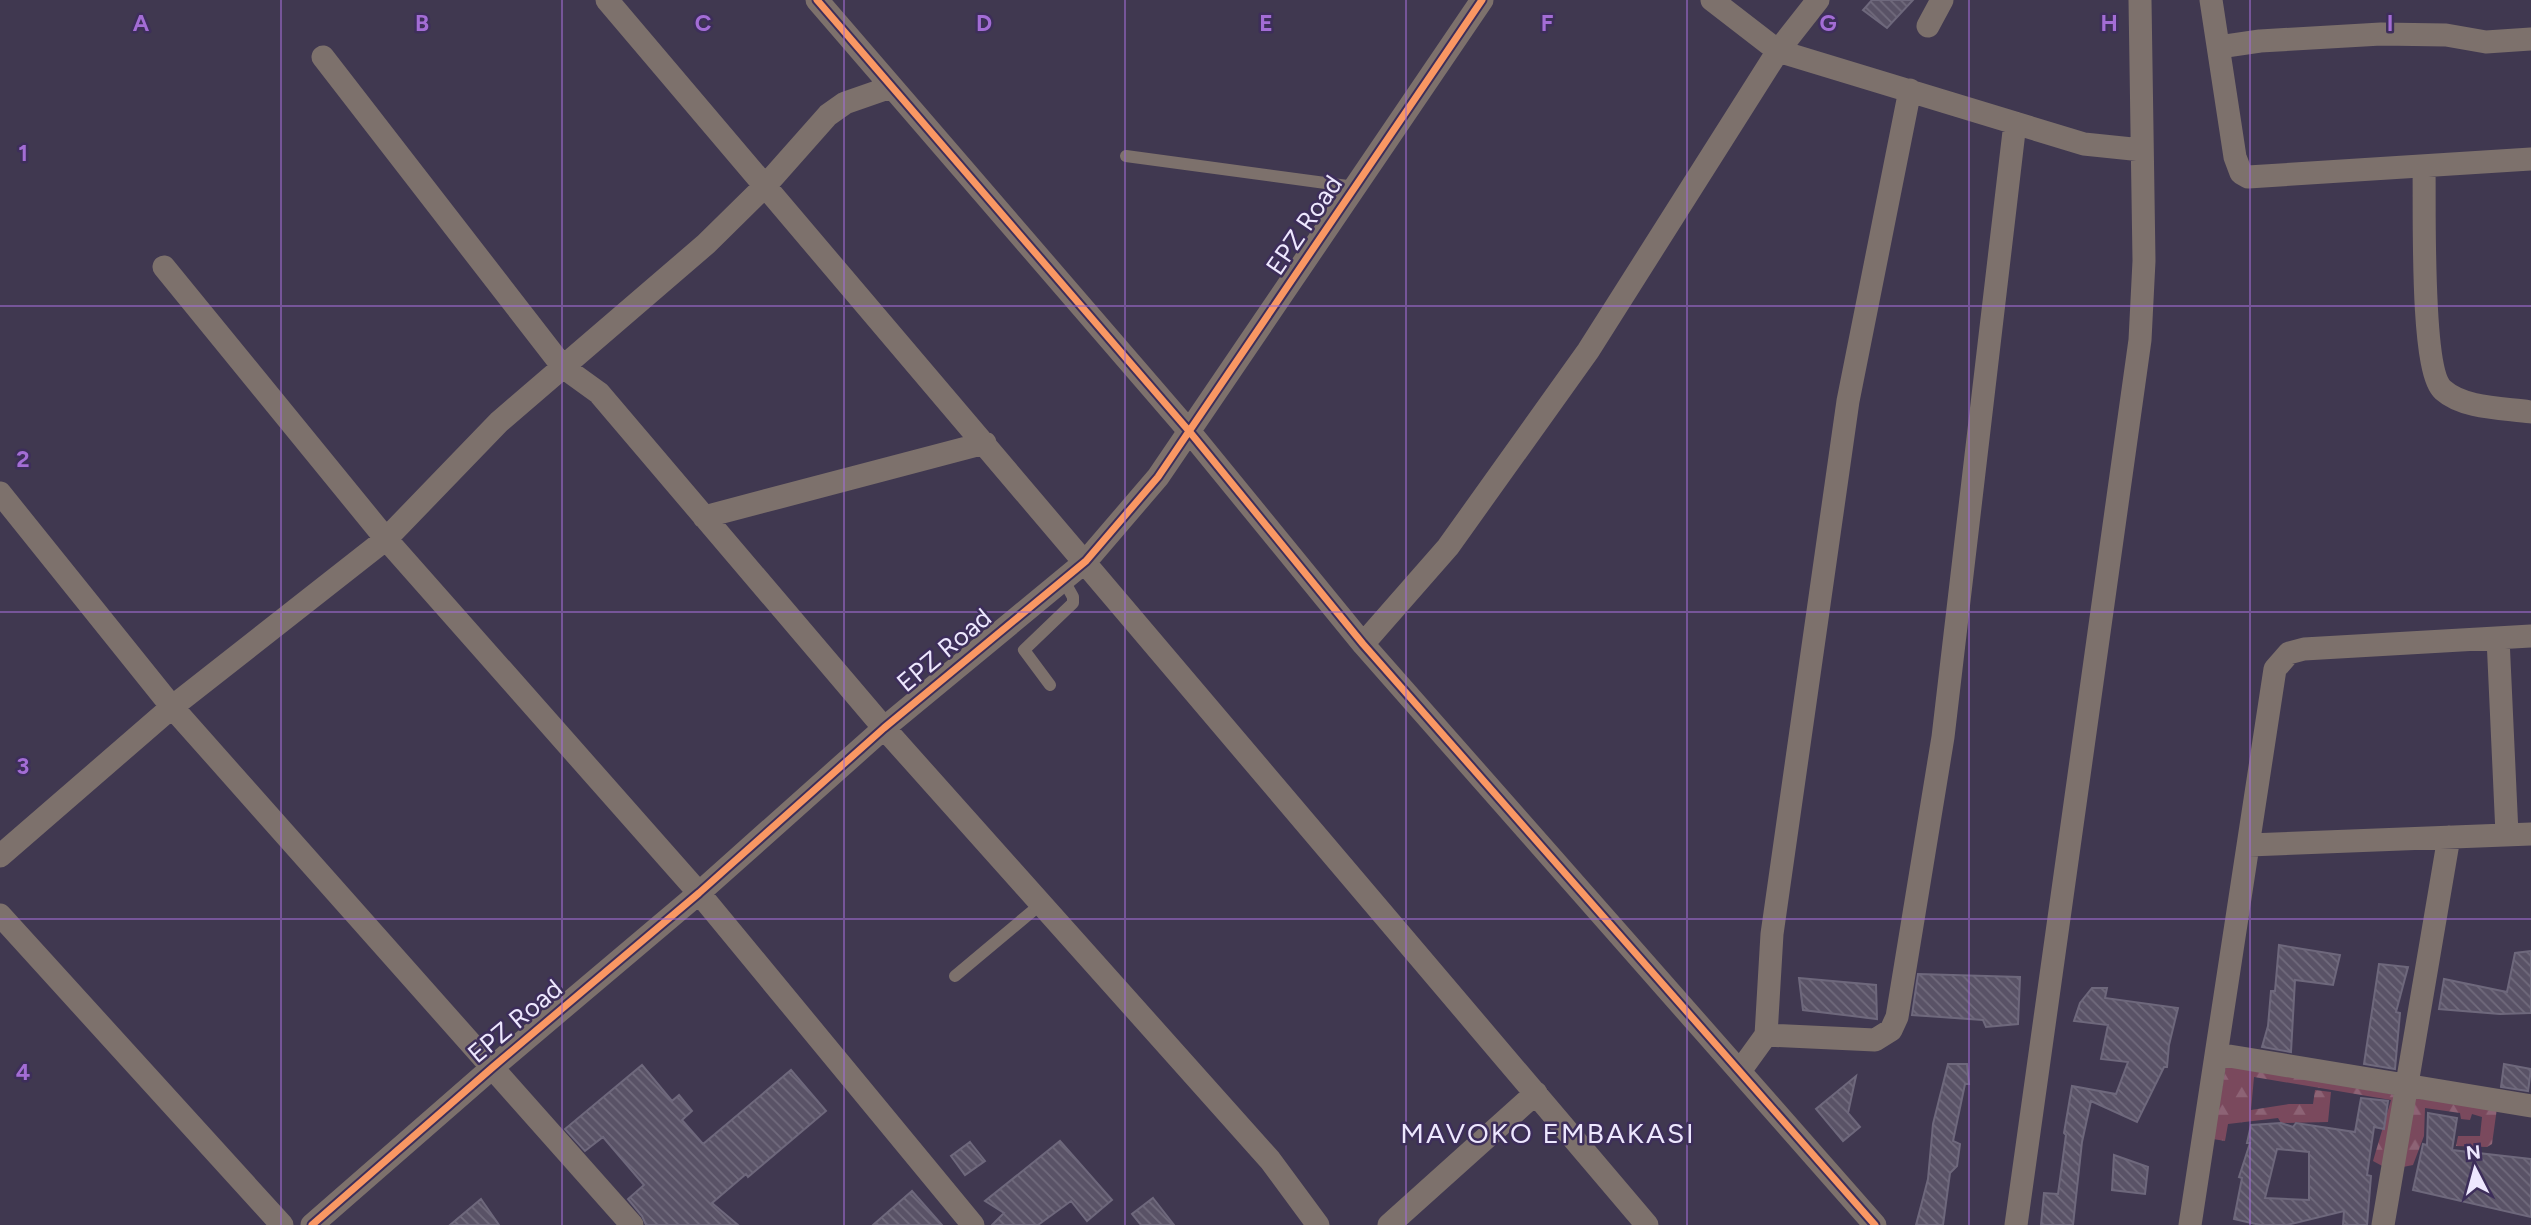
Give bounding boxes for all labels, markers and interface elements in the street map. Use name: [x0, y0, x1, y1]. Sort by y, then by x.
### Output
text: A: [133, 9, 150, 37]
text: B: [415, 9, 429, 37]
text: C: [695, 9, 712, 37]
text: D: [976, 9, 992, 37]
text: E: [1259, 9, 1273, 37]
text: F: [1541, 9, 1554, 37]
text: G: [1819, 9, 1837, 37]
text: H: [2100, 9, 2118, 37]
text: I: [2387, 9, 2393, 37]
text: 1: [18, 139, 28, 167]
street label: EPZ Road: [1259, 169, 1349, 281]
text: 2: [16, 445, 30, 473]
street label: EPZ Road: [890, 601, 998, 699]
text: 3: [17, 752, 29, 780]
street label: EPZ Road: [461, 972, 569, 1070]
text: 4: [16, 1058, 30, 1086]
district label: MAVOKO EMBAKASI: [1400, 1116, 1696, 1150]
north arrow: [2440, 1134, 2510, 1204]
text: N: [2465, 1140, 2482, 1165]

